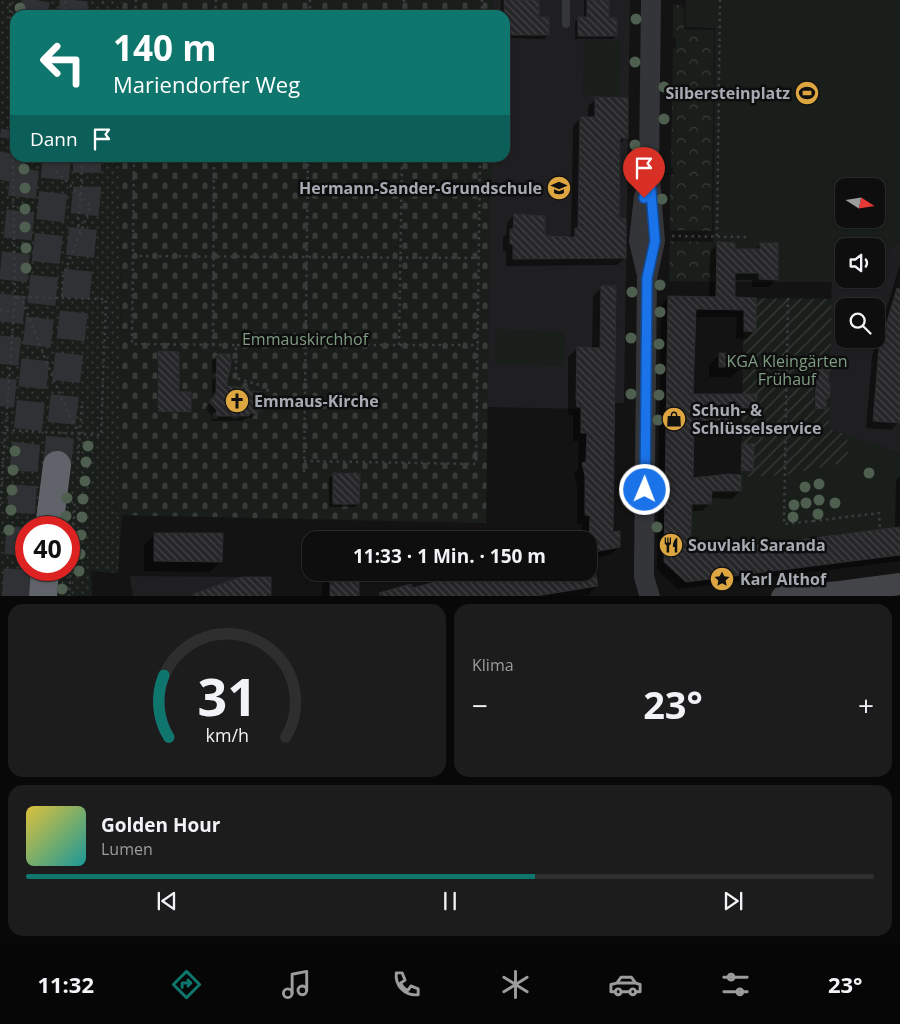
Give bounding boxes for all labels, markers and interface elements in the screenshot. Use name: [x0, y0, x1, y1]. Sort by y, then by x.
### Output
text: 140 m: [113, 24, 217, 71]
icon: left: [30, 30, 95, 95]
text: Mariendorfer Weg: [113, 69, 300, 99]
sports icon: Silbersteinplatz: [794, 80, 820, 106]
place label: Silbersteinplatz: [665, 82, 790, 104]
icon: arrive: [88, 125, 116, 153]
text: Dann: [30, 126, 78, 152]
pin: [623, 147, 665, 198]
icon: arrive: [630, 154, 658, 182]
school or university icon: Hermann-Sander-Grundschule: [546, 175, 572, 201]
place label: Hermann-Sander-Grundschule: [299, 177, 542, 199]
north arrow: [835, 178, 885, 228]
map controls: [835, 178, 885, 348]
button: sound: [835, 238, 885, 288]
button: search: [835, 298, 885, 348]
park label: Emmauskirchhof: [242, 328, 370, 350]
park label: KGA Kleingärten Frühauf: [727, 350, 848, 390]
church icon: Emmaus-Kirche: [224, 388, 250, 414]
place label: Emmaus-Kirche: [254, 390, 379, 412]
place label: Schuh- & Schlüsselservice: [692, 399, 822, 439]
shop icon: Schuh- & Schlüsselservice: [661, 406, 687, 432]
position arrow: [618, 463, 670, 515]
speed limit sign: 40: [15, 516, 80, 581]
restaurant icon: Souvlaki Saranda: [658, 532, 684, 558]
place label: Souvlaki Saranda: [688, 534, 826, 556]
text: 11:33 · 1 Min. · 150 m: [353, 543, 546, 569]
place icon: Karl Althof: [709, 566, 735, 592]
place label: Karl Althof: [740, 568, 827, 590]
text: Klima: [472, 654, 514, 676]
text: 31: [197, 660, 257, 731]
text: 23°: [643, 678, 703, 730]
text: −: [472, 686, 488, 724]
text: +: [858, 686, 874, 724]
text: km/h: [205, 723, 249, 747]
text: Golden Hour: [101, 812, 220, 838]
text: Lumen: [101, 838, 153, 860]
icon: previous: [153, 887, 181, 915]
icon: pause: [436, 887, 464, 915]
icon: next: [719, 887, 747, 915]
icon: directions: [169, 967, 204, 1002]
icon: music: [279, 967, 314, 1002]
icon: phone: [389, 967, 424, 1002]
icon: climate: [498, 967, 533, 1002]
icon: car: [608, 967, 643, 1002]
icon: filters: [718, 967, 753, 1002]
text: 11:32: [37, 969, 94, 999]
text: 23°: [828, 969, 863, 999]

